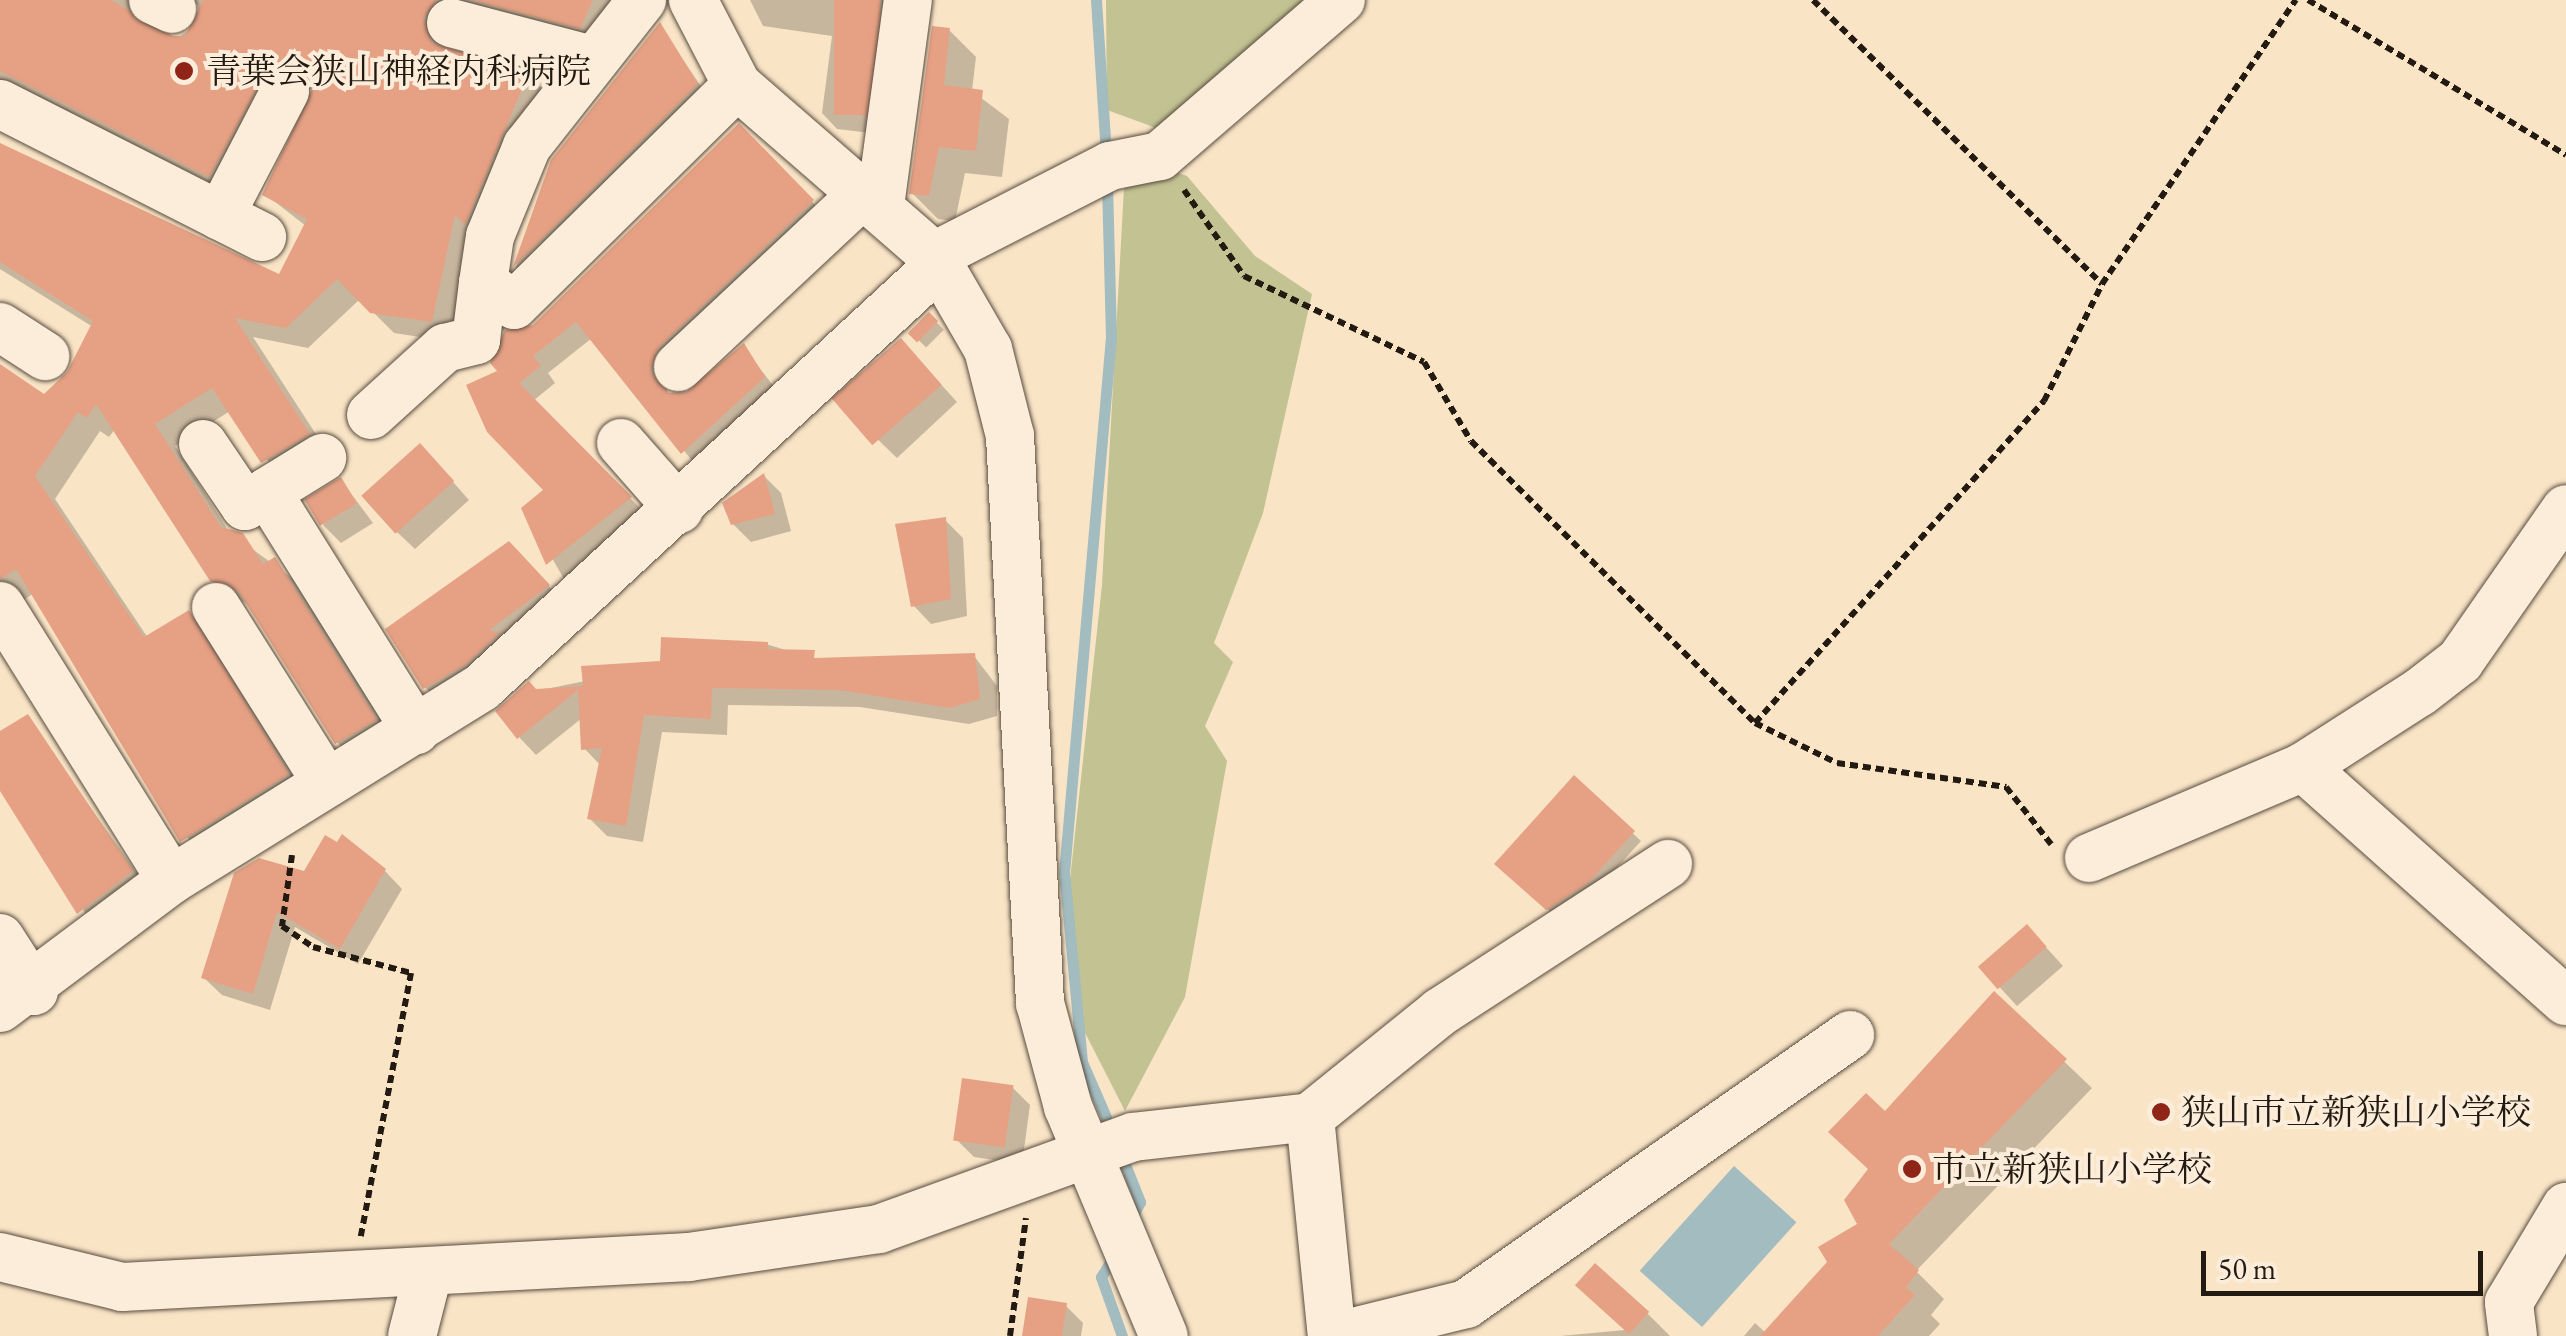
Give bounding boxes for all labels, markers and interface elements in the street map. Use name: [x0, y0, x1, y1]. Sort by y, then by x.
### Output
place label: 青葉会狭山神経内科病院: [206, 50, 591, 92]
marker: 青葉会狭山神経内科病院: [171, 58, 197, 84]
place label: 狭山市立新狭山小学校: [2181, 1091, 2531, 1133]
marker: 狭山市立新狭山小学校: [2150, 1101, 2172, 1123]
place label: 市立新狭山小学校: [1932, 1148, 2212, 1190]
marker: 市立新狭山小学校: [1901, 1158, 1923, 1180]
scale bar: [2206, 1231, 2488, 1293]
text: 50 m: [2218, 1249, 2276, 1288]

